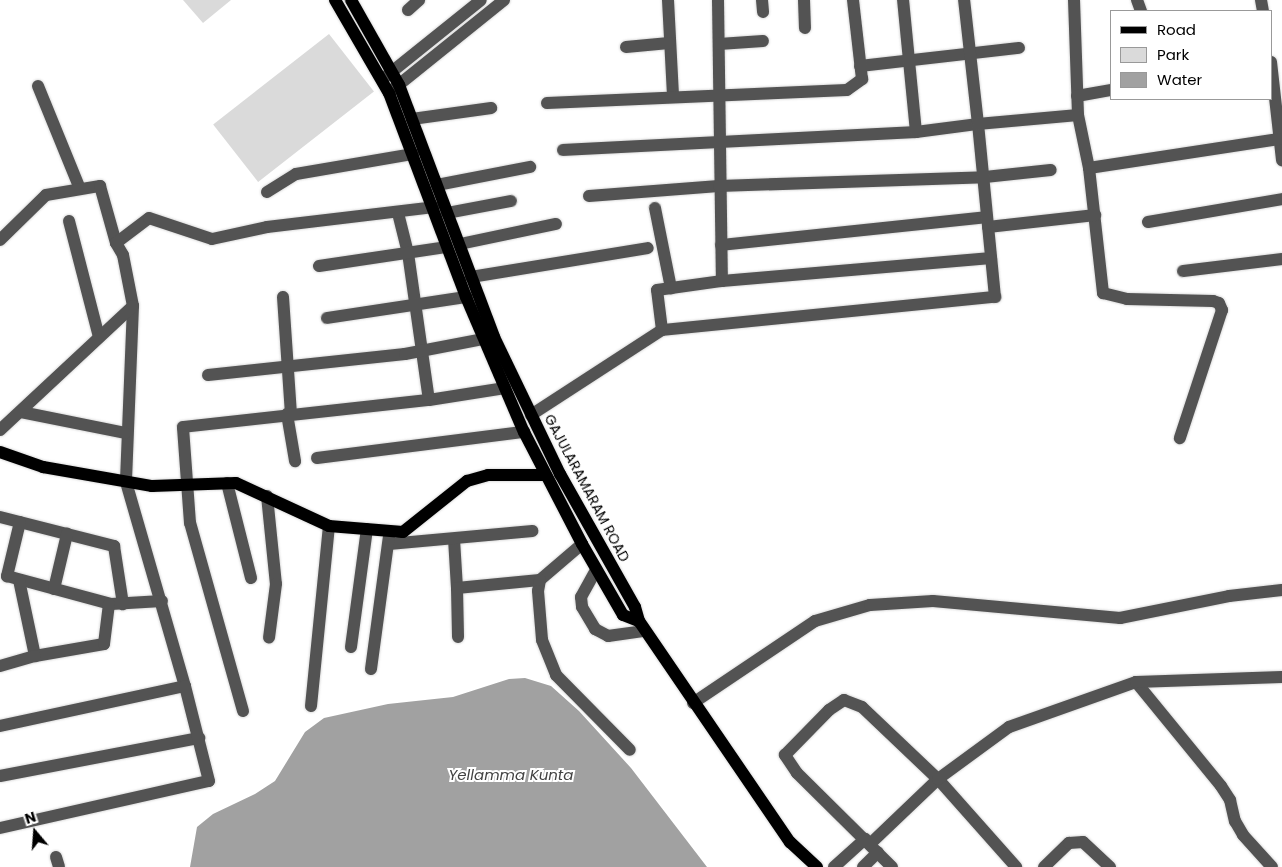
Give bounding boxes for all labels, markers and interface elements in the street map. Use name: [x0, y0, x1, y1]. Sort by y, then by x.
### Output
legend: [1110, 10, 1272, 100]
text: Road: [1157, 19, 1196, 40]
text: Park: [1157, 44, 1189, 65]
text: Water: [1157, 69, 1202, 90]
street label: GAJULARAMARAM ROAD: [541, 411, 633, 565]
water label: Yellamma Kunta: [449, 766, 573, 784]
north arrow: [10, 807, 60, 857]
text: N: [22, 807, 38, 829]

